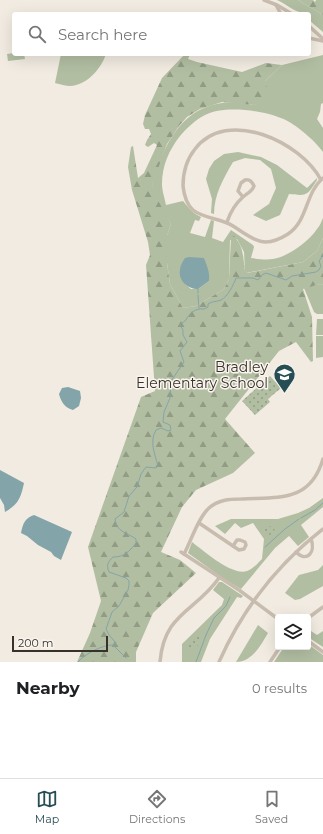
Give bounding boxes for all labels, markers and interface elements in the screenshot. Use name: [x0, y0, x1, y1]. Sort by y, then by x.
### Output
search box: [12, 12, 311, 56]
icon: search: [26, 23, 48, 45]
text: Search here: [58, 25, 147, 44]
place label: Bradley Elementary School: [136, 358, 268, 392]
school or university icon: Bradley Elementary School: [271, 362, 297, 395]
map controls: [275, 614, 311, 650]
button: layers: [275, 614, 311, 650]
scale bar: [12, 634, 108, 653]
text: 200 m: [18, 636, 53, 650]
text: Nearby: [16, 678, 80, 698]
text: 0 results: [252, 680, 307, 696]
tab: Map: [35, 788, 59, 826]
tab: Directions: [129, 788, 185, 826]
tab: Saved: [255, 788, 288, 826]

